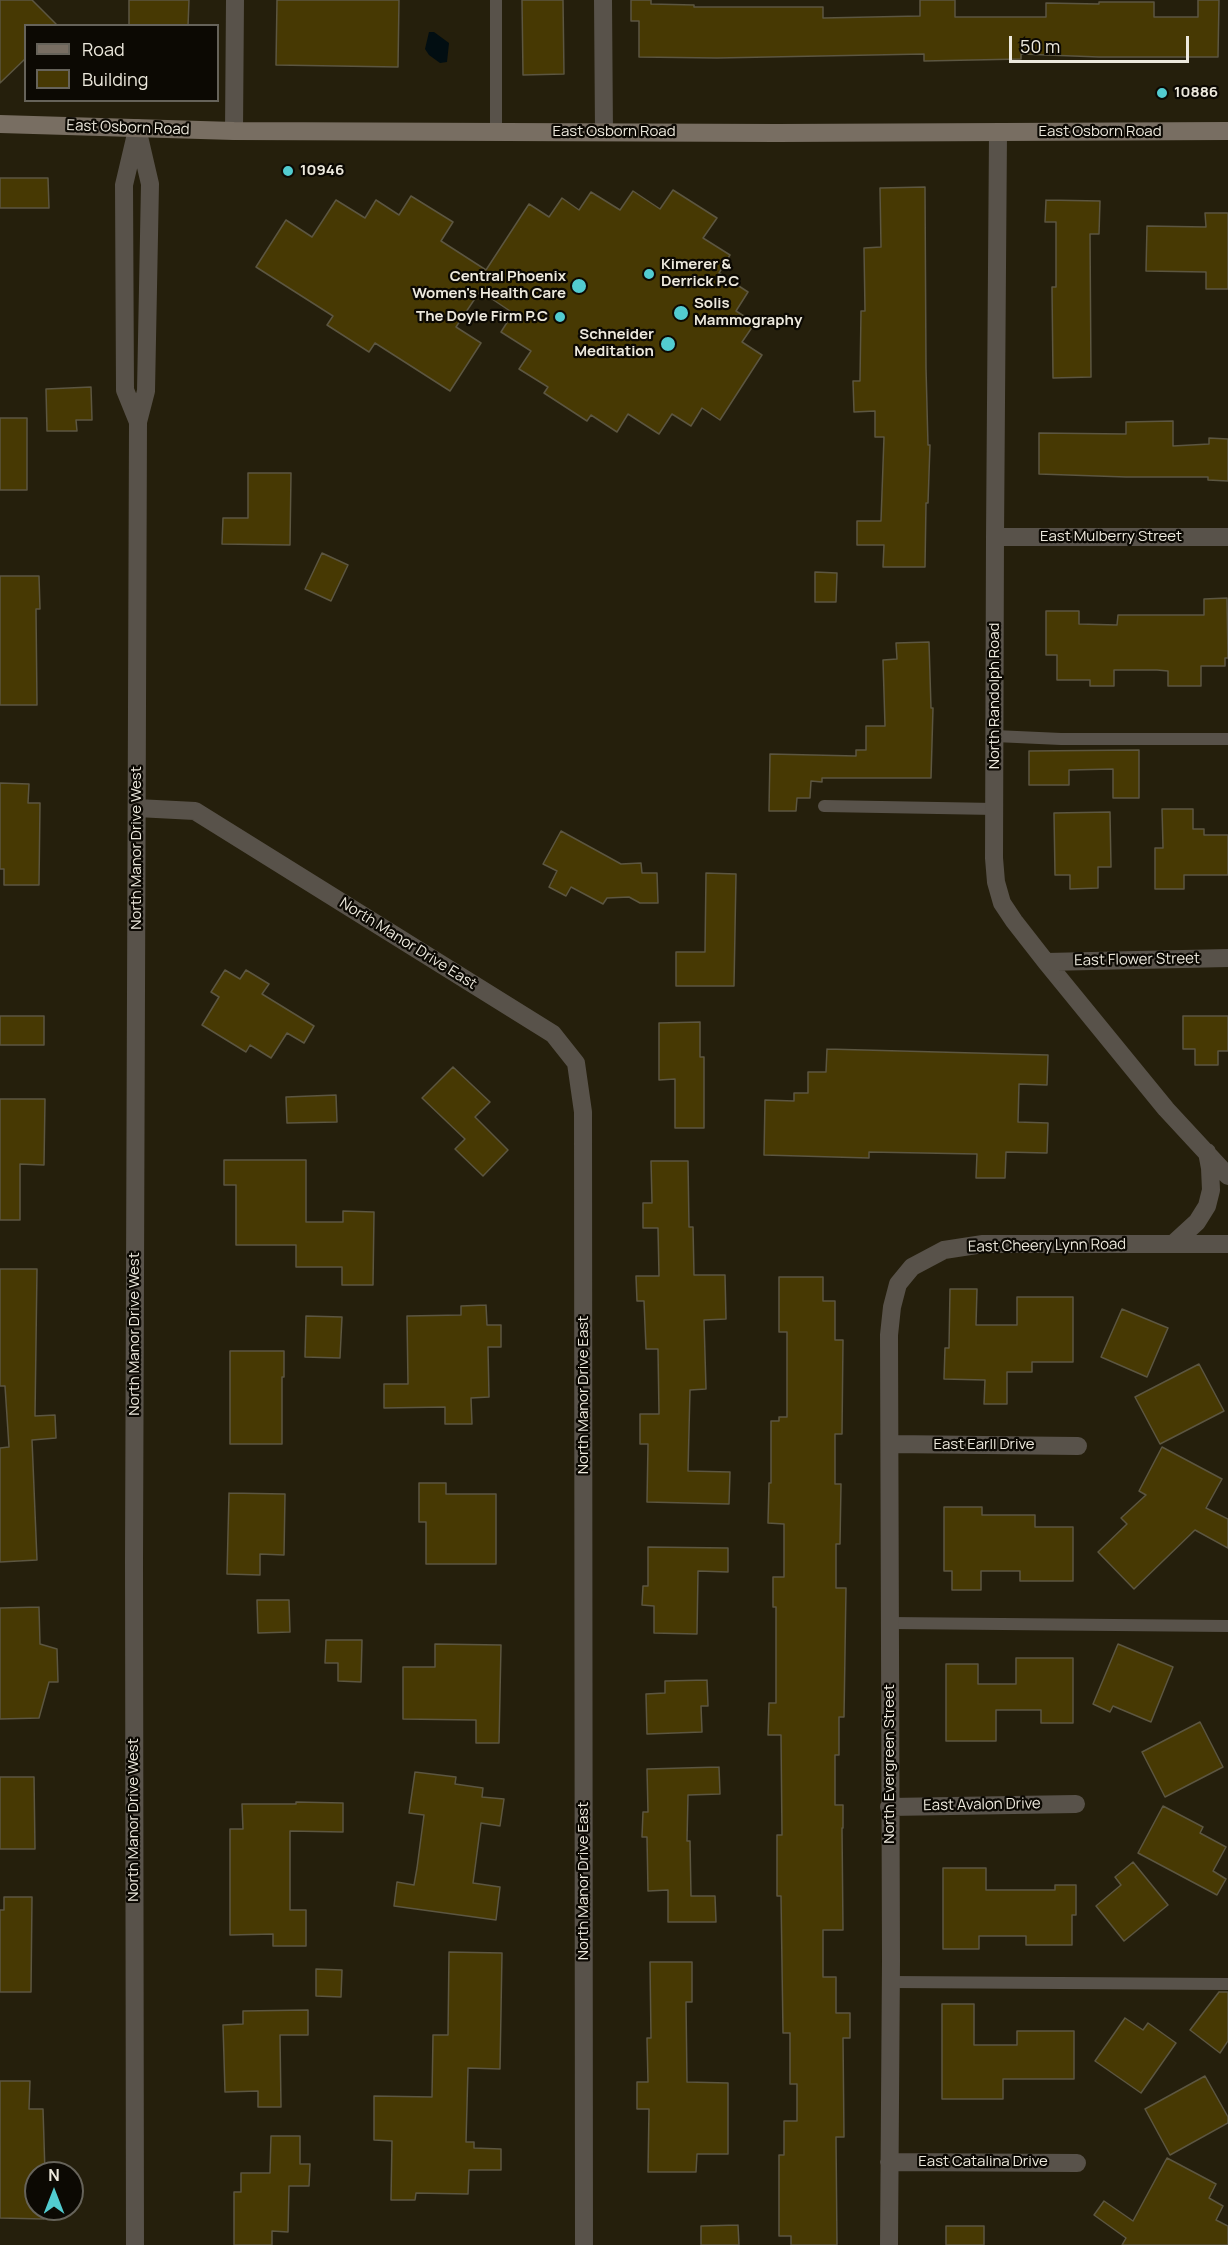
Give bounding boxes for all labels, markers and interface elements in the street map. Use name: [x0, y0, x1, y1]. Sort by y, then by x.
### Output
legend: [24, 24, 219, 102]
scale bar: [1012, 24, 1192, 62]
text: 50 m: [1020, 34, 1060, 58]
text: Road: [82, 37, 125, 61]
text: Building: [82, 67, 148, 91]
place label: 10886: [1174, 84, 1218, 102]
marker: 10886: [1155, 86, 1169, 100]
street label: East Osborn Road: [66, 117, 190, 139]
street label: East Osborn Road: [552, 123, 676, 141]
street label: East Osborn Road: [1038, 123, 1162, 141]
place label: 10946: [300, 162, 344, 180]
marker: 10946: [281, 164, 295, 178]
place label: Kimerer & Derrick P.C: [661, 256, 739, 291]
marker: Kimerer & Derrick P.C: [642, 267, 656, 281]
place label: Central Phoenix Women's Health Care: [412, 268, 566, 303]
marker: Central Phoenix Women's Health Care: [570, 277, 588, 295]
place label: Solis Mammography: [694, 295, 802, 330]
marker: Solis Mammography: [672, 304, 690, 322]
place label: The Doyle Firm P.C: [416, 308, 548, 326]
marker: The Doyle Firm P.C: [553, 310, 567, 324]
place label: Schneider Meditation: [574, 326, 654, 361]
marker: Schneider Meditation: [659, 335, 677, 353]
street label: East Mulberry Street: [1040, 528, 1182, 546]
street label: North Randolph Road: [986, 623, 1004, 769]
street label: North Manor Drive West: [128, 766, 146, 930]
street label: North Manor Drive East: [336, 894, 480, 994]
street label: East Flower Street: [1074, 950, 1200, 970]
street label: East Cheery Lynn Road: [968, 1236, 1126, 1256]
street label: North Manor Drive West: [126, 1252, 144, 1416]
street label: North Manor Drive East: [575, 1316, 593, 1474]
street label: East Earll Drive: [933, 1436, 1035, 1454]
street label: North Evergreen Street: [881, 1684, 899, 1844]
street label: North Manor Drive West: [125, 1738, 143, 1902]
street label: East Avalon Drive: [923, 1795, 1041, 1815]
street label: North Manor Drive East: [575, 1802, 593, 1960]
street label: East Catalina Drive: [918, 2153, 1048, 2171]
north arrow: [24, 2161, 84, 2221]
text: N: [48, 2164, 60, 2186]

